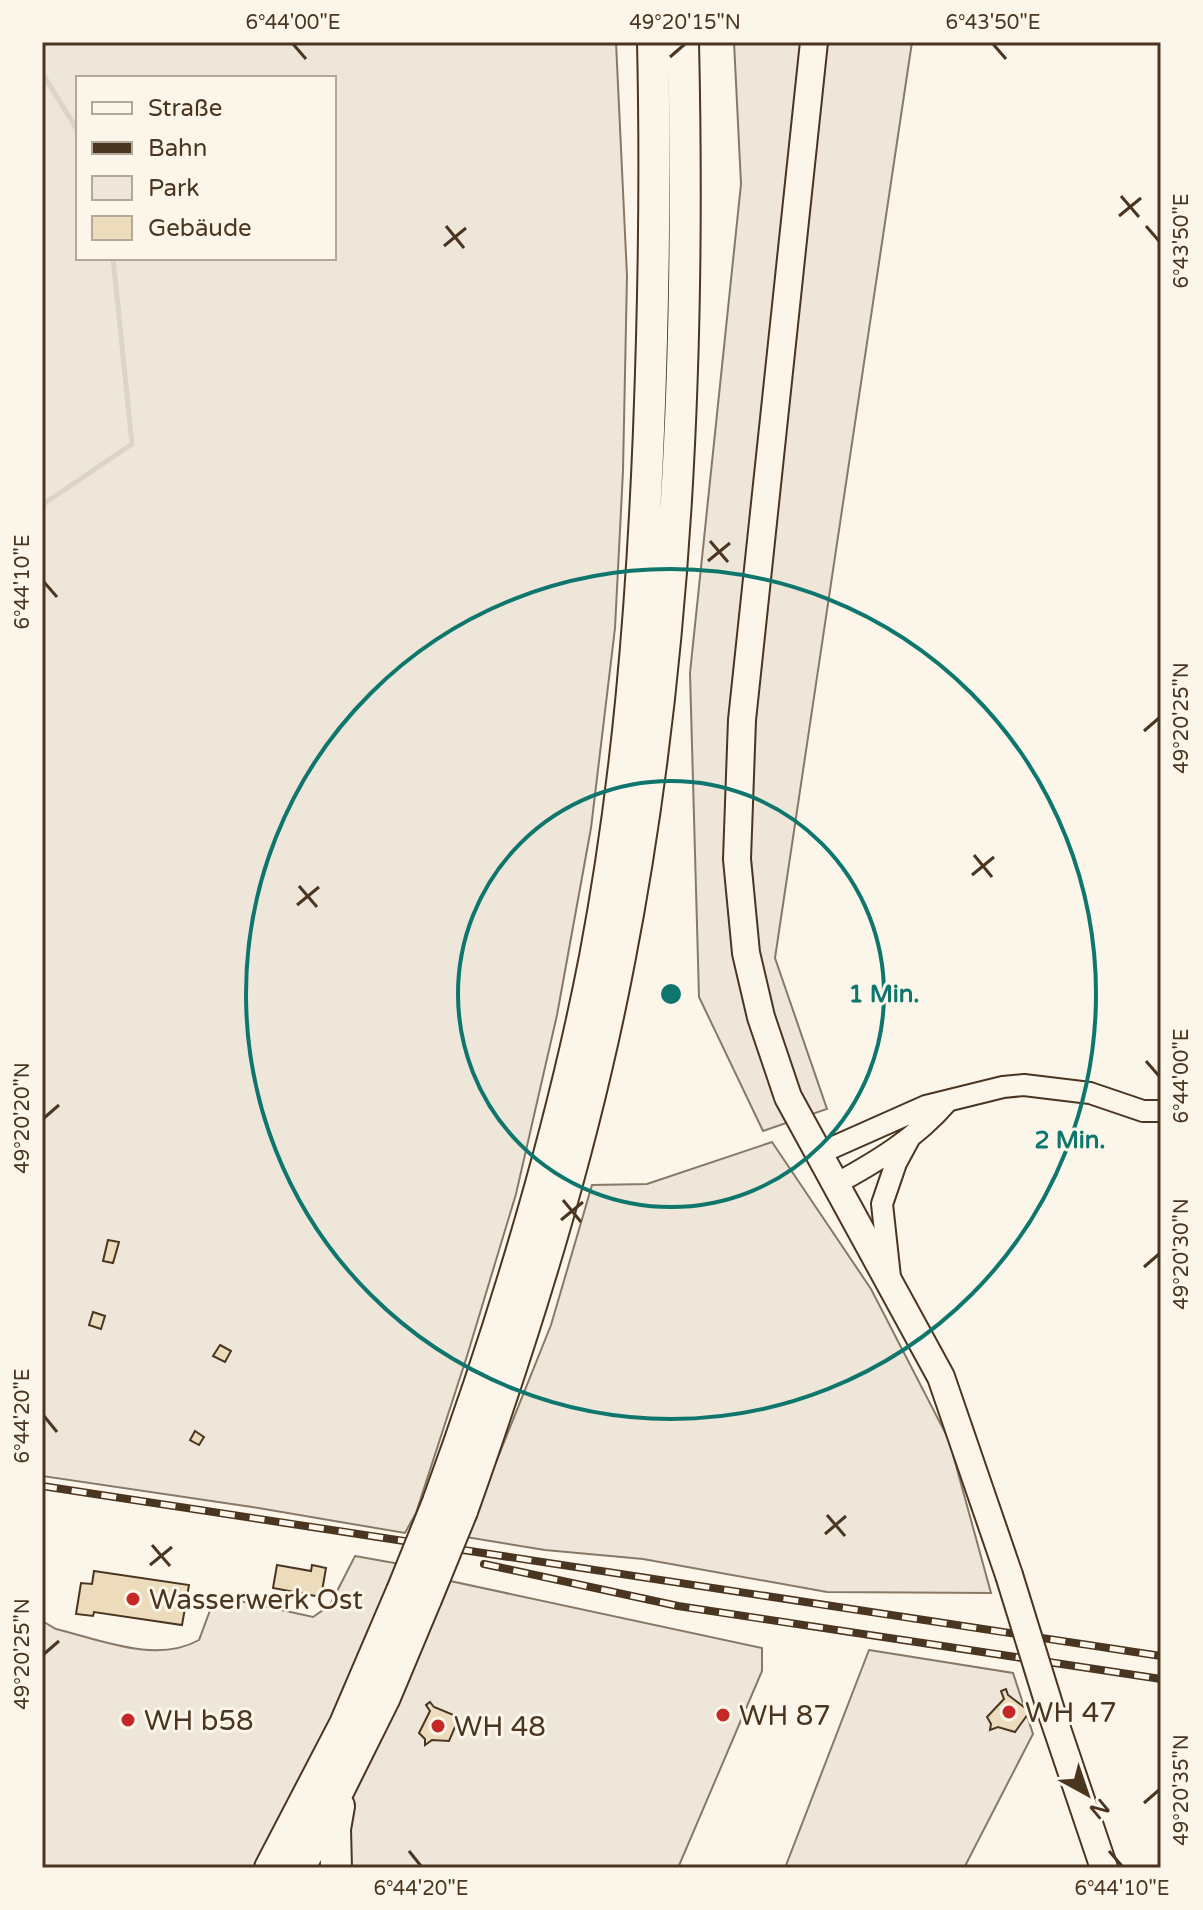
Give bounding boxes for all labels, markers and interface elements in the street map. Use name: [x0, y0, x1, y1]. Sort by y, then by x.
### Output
text: 6°44'00"E: [246, 11, 340, 35]
text: 49°20'15"N: [629, 11, 741, 35]
text: 6°43'50"E: [946, 11, 1040, 35]
legend: [76, 76, 336, 260]
text: Straße: [148, 94, 222, 123]
text: Bahn: [148, 134, 207, 163]
text: Park: [148, 174, 199, 203]
text: 6°43'50"E: [1170, 194, 1194, 288]
text: Gebäude: [148, 214, 252, 243]
text: 6°44'10"E: [11, 535, 35, 629]
text: 49°20'25"N: [1170, 662, 1194, 774]
centre of rings: [657, 980, 685, 1008]
text: 1 Min.: [848, 980, 920, 1009]
text: 6°44'00"E: [1170, 1029, 1194, 1123]
text: 49°20'20"N: [11, 1062, 35, 1174]
text: 2 Min.: [1034, 1126, 1106, 1155]
text: 49°20'30"N: [1170, 1198, 1194, 1310]
text: 6°44'20"E: [11, 1369, 35, 1463]
place label: Wasserwerk Ost: [149, 1583, 363, 1617]
marker: Wasserwerk Ost: [124, 1590, 142, 1608]
text: 49°20'25"N: [11, 1598, 35, 1710]
place label: WH 47: [1025, 1696, 1117, 1730]
place label: WH 87: [739, 1699, 831, 1733]
marker: WH 47: [1000, 1703, 1018, 1721]
place label: WH b58: [144, 1704, 254, 1738]
marker: WH 87: [714, 1706, 732, 1724]
place label: WH 48: [454, 1710, 546, 1744]
marker: WH b58: [119, 1711, 137, 1729]
marker: WH 48: [429, 1717, 447, 1735]
text: 49°20'35"N: [1170, 1734, 1194, 1846]
north arrow: [1047, 1754, 1127, 1834]
text: N: [1084, 1793, 1114, 1824]
text: 6°44'20"E: [374, 1877, 468, 1901]
text: 6°44'10"E: [1075, 1877, 1169, 1901]

